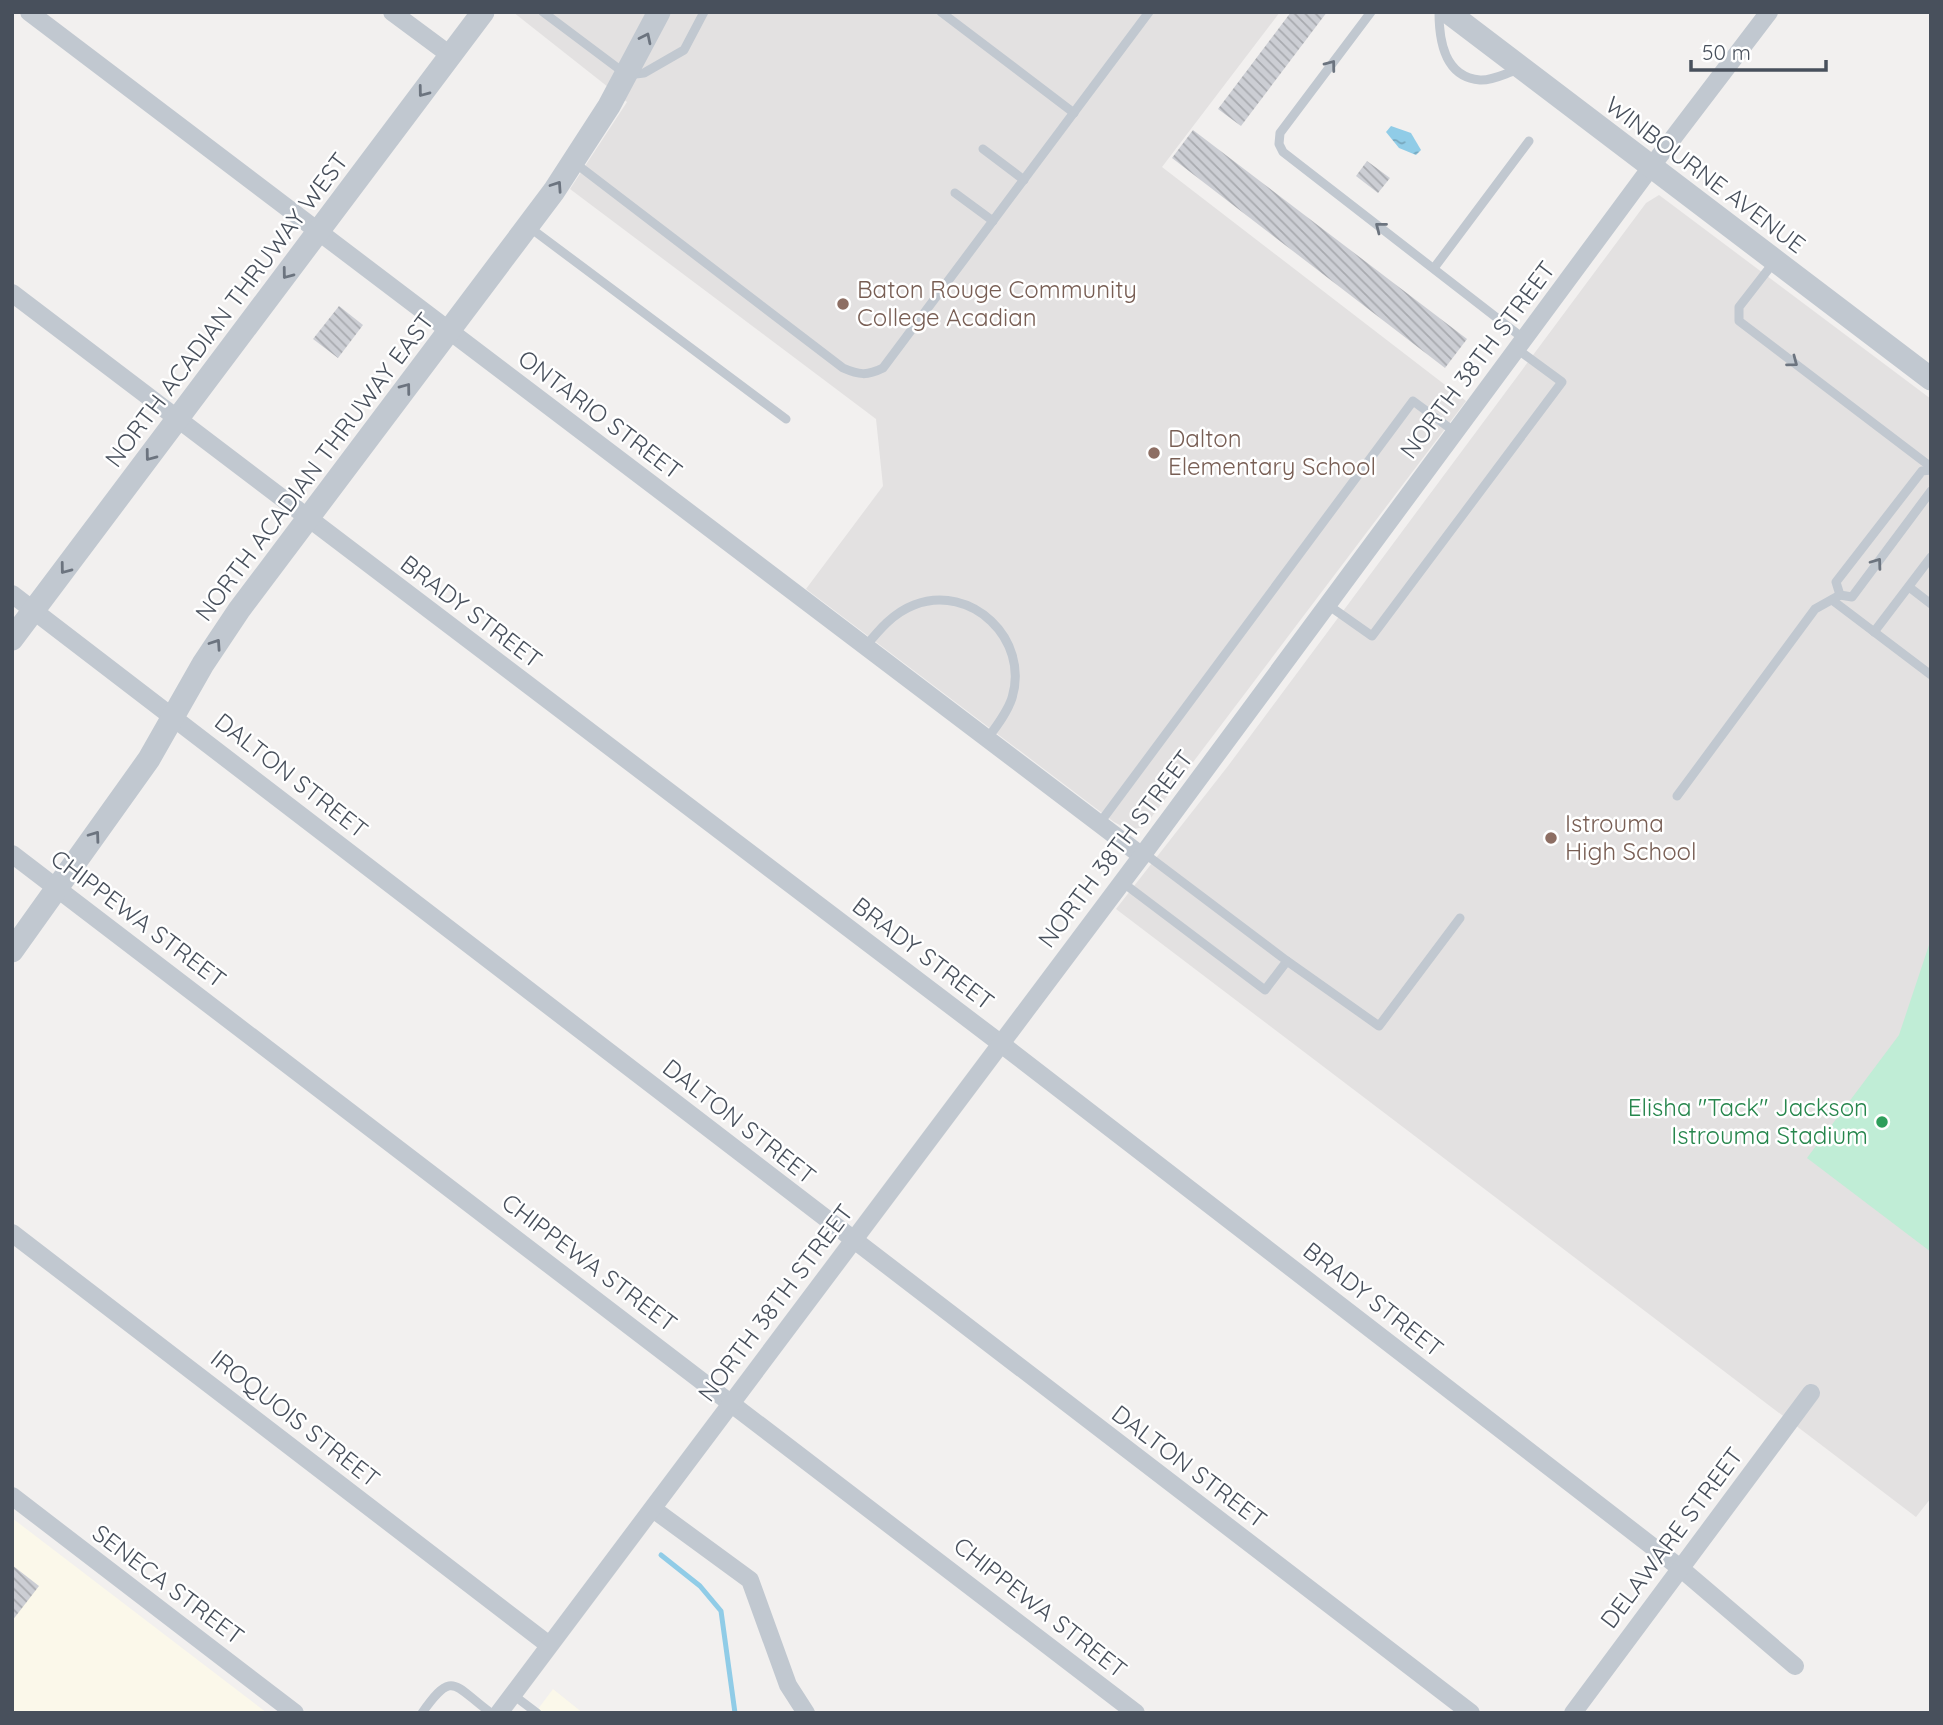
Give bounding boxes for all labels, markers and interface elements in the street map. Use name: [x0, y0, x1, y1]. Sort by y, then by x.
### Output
scale bar: [1691, 28, 1826, 72]
one-way arrow: [638, 32, 651, 45]
text: 50 m: [1702, 39, 1751, 65]
one-way arrow: [1323, 60, 1335, 73]
one-way arrow: [419, 84, 431, 97]
street label: WINBOURNE AVENUE: [1600, 89, 1812, 259]
street label: NORTH ACADIAN THRUWAY WEST: [98, 146, 354, 473]
one-way arrow: [549, 181, 561, 194]
one-way arrow: [1375, 222, 1387, 235]
street label: NORTH 38TH STREET: [1393, 255, 1561, 464]
one-way arrow: [282, 266, 295, 279]
place label: Baton Rouge Community College Acadian: [857, 274, 1137, 332]
marker: Baton Rouge Community College Acadian: [835, 296, 851, 312]
street label: NORTH ACADIAN THRUWAY EAST: [188, 306, 440, 627]
street label: ONTARIO STREET: [513, 343, 689, 486]
one-way arrow: [1785, 354, 1798, 367]
one-way arrow: [398, 383, 410, 396]
place label: Dalton Elementary School: [1168, 423, 1376, 481]
marker: Dalton Elementary School: [1146, 445, 1162, 461]
one-way arrow: [145, 448, 158, 460]
street label: BRADY STREET: [395, 548, 548, 674]
one-way arrow: [1869, 558, 1881, 571]
one-way arrow: [60, 561, 73, 574]
one-way arrow: [208, 639, 220, 652]
street label: DALTON STREET: [209, 706, 374, 844]
street label: NORTH 38TH STREET: [1031, 744, 1199, 953]
place label: Istrouma High School: [1565, 808, 1697, 866]
marker: Istrouma High School: [1543, 830, 1559, 846]
one-way arrow: [86, 831, 99, 844]
street label: CHIPPEWA STREET: [45, 842, 232, 994]
street label: BRADY STREET: [847, 890, 1000, 1016]
street label: DALTON STREET: [657, 1052, 822, 1190]
place label: Elisha "Tack" Jackson Istrouma Stadium: [1628, 1092, 1868, 1150]
marker: Elisha "Tack" Jackson Istrouma Stadium: [1874, 1114, 1890, 1130]
street label: CHIPPEWA STREET: [496, 1186, 683, 1338]
street label: NORTH 38TH STREET: [691, 1198, 859, 1407]
street label: BRADY STREET: [1298, 1235, 1450, 1363]
street label: IROQUOIS STREET: [205, 1343, 386, 1494]
street label: DALTON STREET: [1106, 1398, 1273, 1534]
street label: DELAWARE STREET: [1593, 1441, 1749, 1634]
street label: SENECA STREET: [87, 1518, 250, 1651]
street label: CHIPPEWA STREET: [948, 1530, 1133, 1684]

